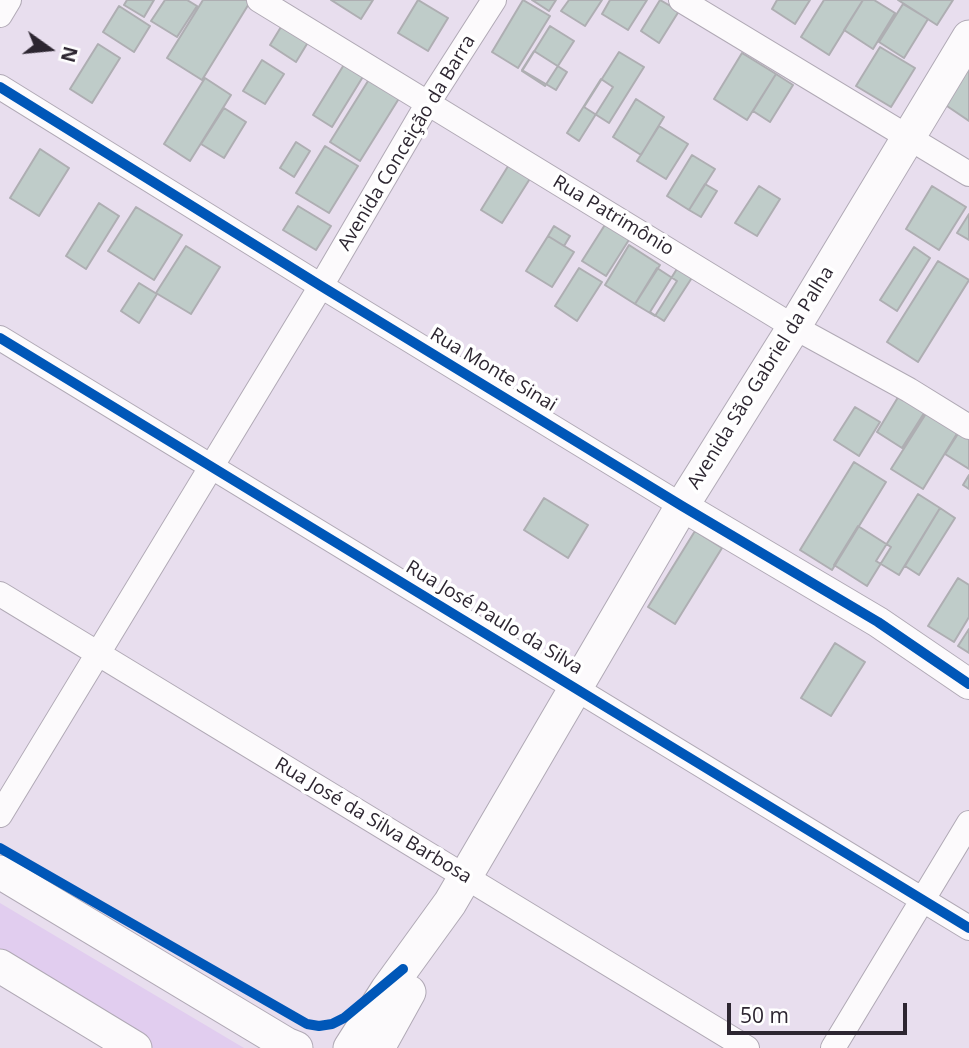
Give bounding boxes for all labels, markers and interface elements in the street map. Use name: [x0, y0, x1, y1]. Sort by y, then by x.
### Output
north arrow: [14, 14, 84, 84]
street label: Avenida Conceição da Barra: [334, 31, 480, 255]
text: N: [55, 44, 84, 65]
street label: Rua Patrimônio: [548, 171, 678, 261]
street label: Avenida São Gabriel da Palha: [683, 262, 839, 494]
street label: Rua Monte Sinai: [426, 323, 560, 417]
street label: Rua José Paulo da Silva: [402, 556, 586, 680]
street label: Rua José da Silva Barbosa: [271, 753, 475, 889]
scale bar: [731, 988, 911, 1032]
text: 50 m: [740, 1001, 789, 1029]

